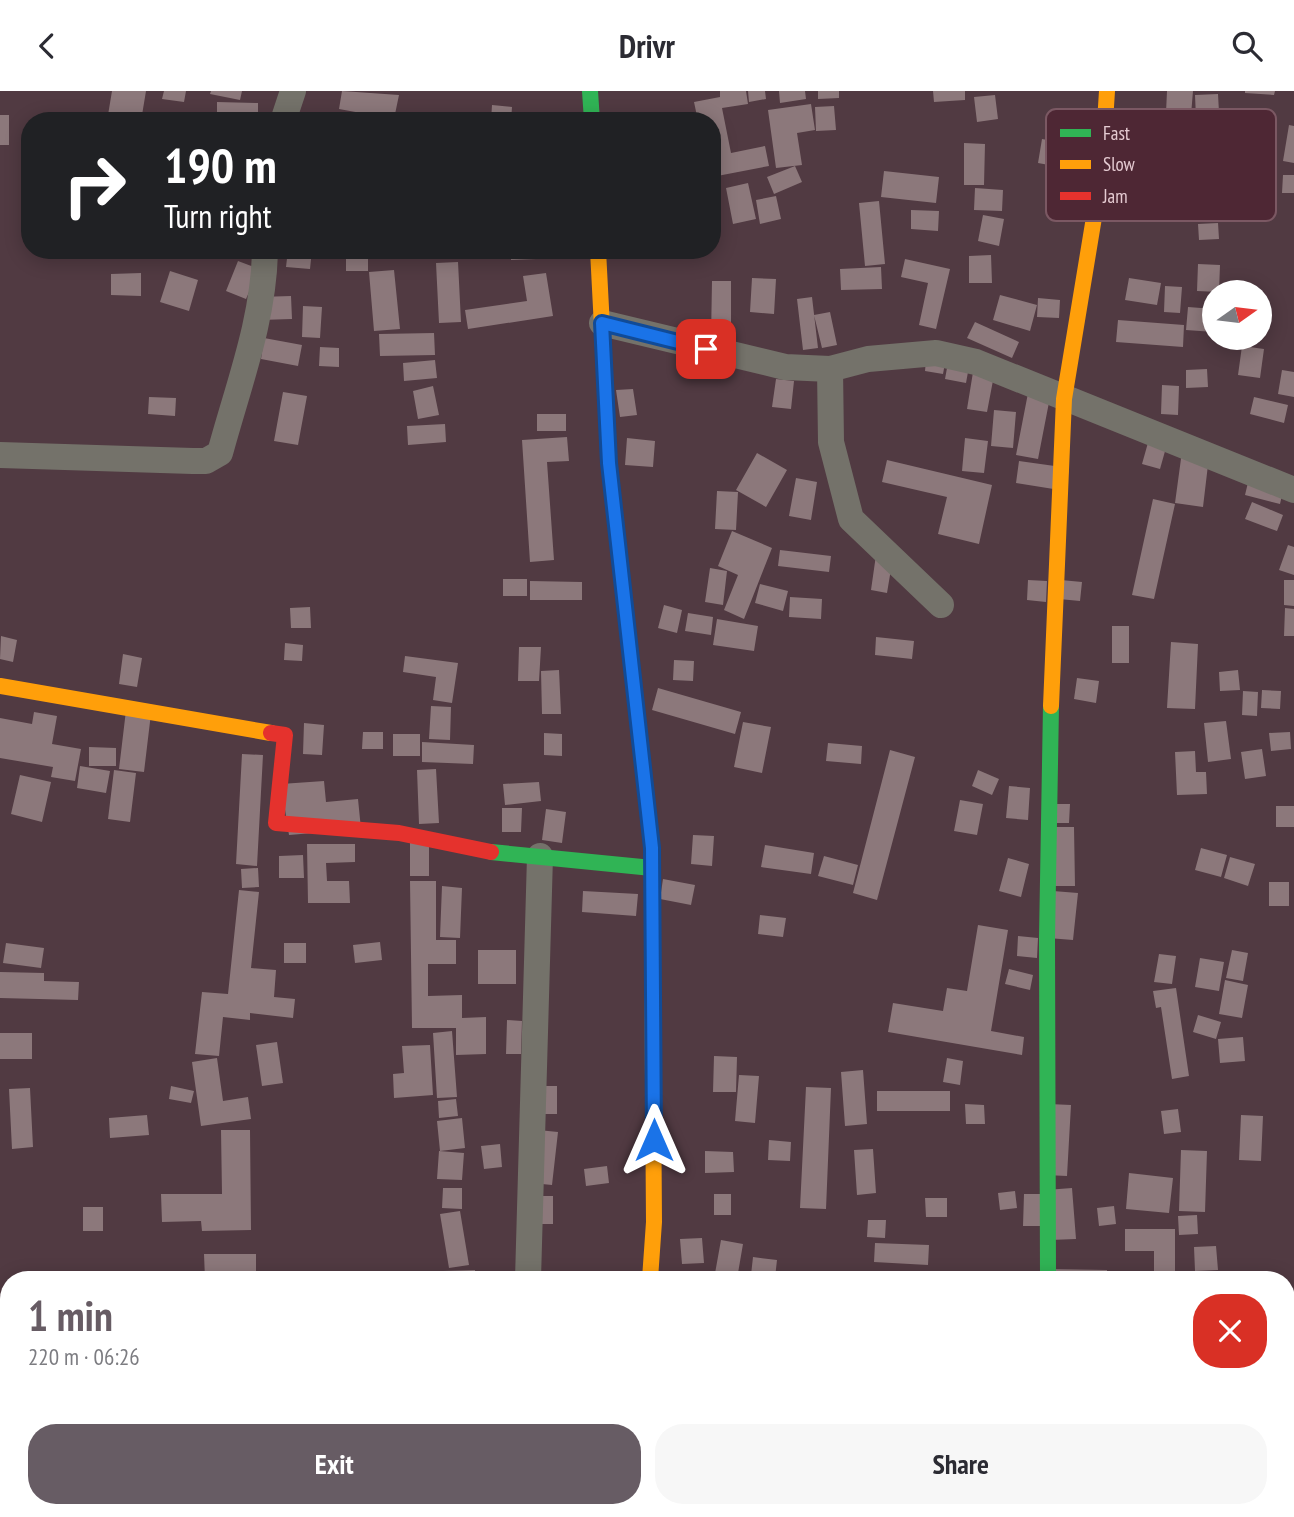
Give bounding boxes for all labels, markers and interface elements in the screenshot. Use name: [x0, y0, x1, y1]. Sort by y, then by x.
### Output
text: Drivr: [619, 25, 675, 67]
icon: back: [28, 27, 66, 65]
icon: search: [1228, 27, 1266, 65]
legend: [1046, 109, 1276, 221]
text: Fast: [1103, 121, 1131, 145]
text: 190 m: [164, 133, 277, 197]
icon: right: [49, 140, 140, 231]
text: Slow: [1103, 152, 1136, 176]
text: Jam: [1102, 184, 1128, 208]
text: Turn right: [164, 195, 272, 237]
north arrow: [1202, 280, 1272, 350]
map controls: [1202, 280, 1272, 350]
pin: [676, 319, 736, 379]
icon: arrive: [687, 330, 725, 368]
position arrow: [617, 1103, 691, 1177]
text: 1 min: [28, 1288, 113, 1343]
button: close: [1193, 1294, 1267, 1368]
text: 220 m · 06:26: [28, 1342, 140, 1371]
button: Exit: [28, 1424, 641, 1504]
button: Share: [655, 1424, 1267, 1504]

